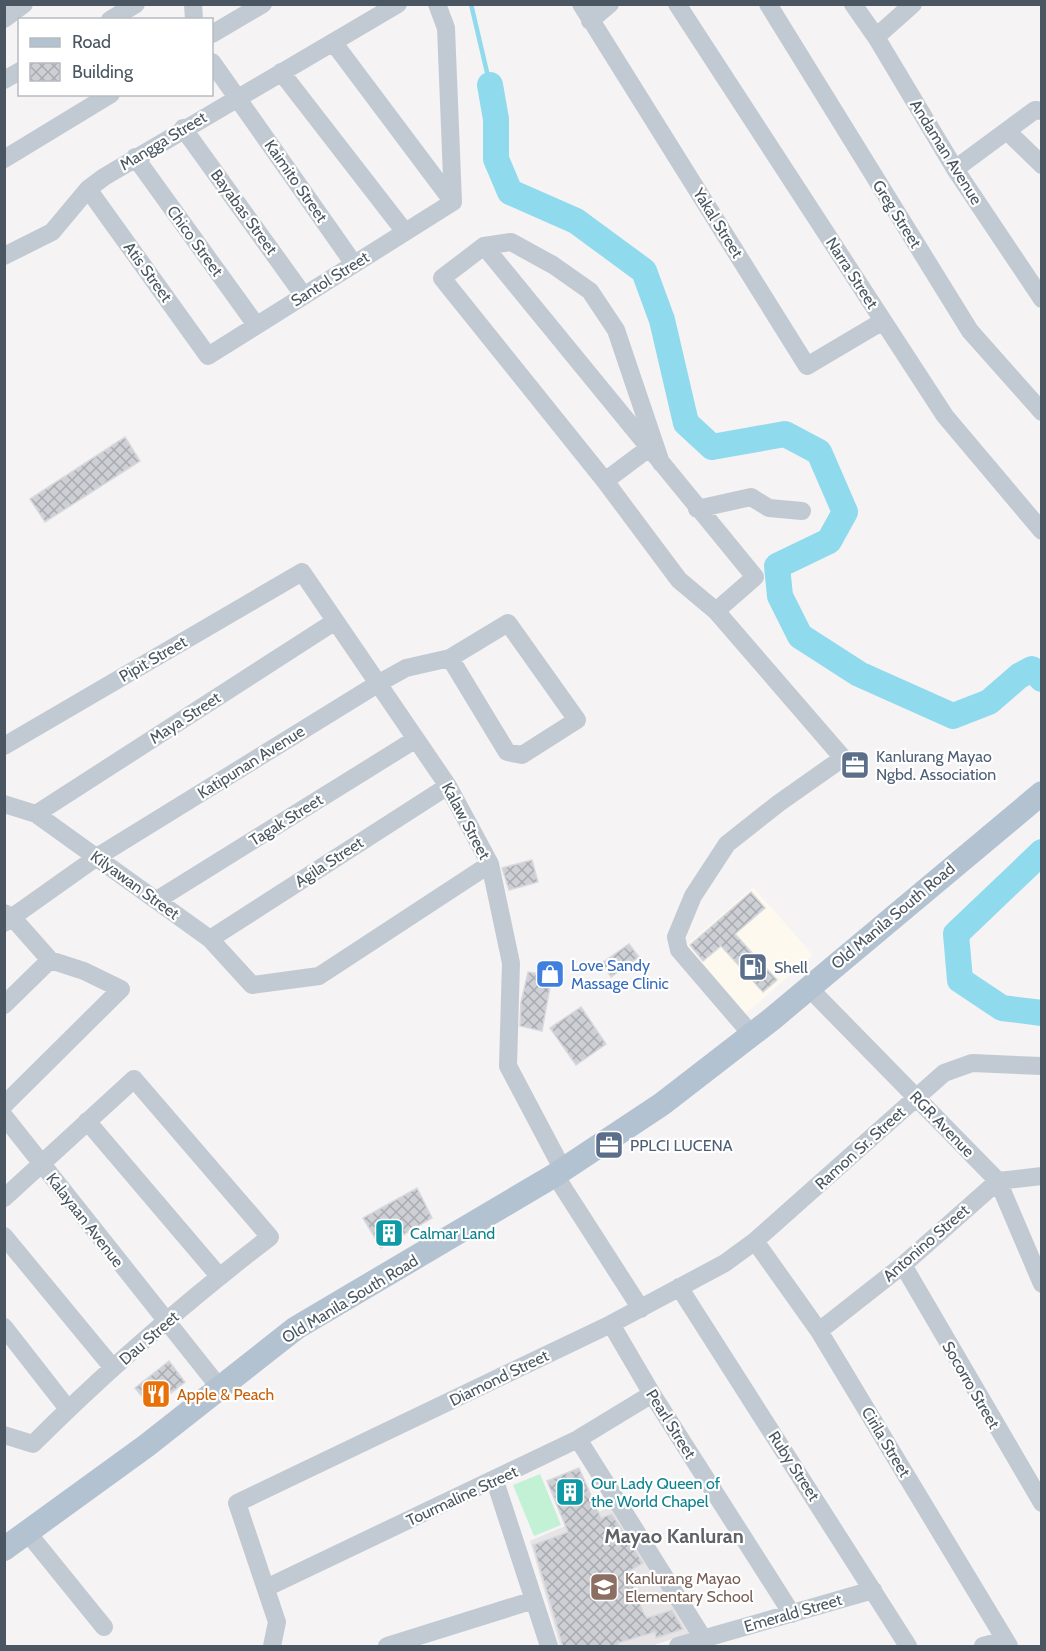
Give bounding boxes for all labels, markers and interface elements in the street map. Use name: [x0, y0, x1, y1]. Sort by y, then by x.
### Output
legend: [18, 18, 213, 96]
text: Road: [72, 31, 111, 53]
text: Building: [72, 61, 134, 83]
street label: Andaman Avenue: [906, 96, 986, 208]
street label: Mangga Street: [116, 107, 210, 174]
street label: Kaimito Street: [261, 136, 332, 226]
street label: Bayabas Street: [207, 166, 282, 259]
street label: Greg Street: [869, 177, 926, 252]
street label: Yakal Street: [688, 184, 747, 262]
street label: Chico Street: [163, 202, 227, 280]
street label: Narra Street: [822, 234, 882, 313]
street label: Atis Street: [120, 238, 176, 306]
street label: Santol Street: [287, 247, 373, 310]
street label: Pipit Street: [116, 632, 191, 686]
street label: Maya Street: [146, 688, 224, 748]
street label: Katipunan Avenue: [194, 721, 308, 803]
place label: Kanlurang Mayao Ngbd. Association: [876, 747, 996, 784]
office icon: Kanlurang Mayao Ngbd. Association: [839, 749, 871, 781]
street label: Kalaw Street: [438, 779, 494, 863]
street label: Tagak Street: [246, 790, 327, 850]
street label: Agila Street: [291, 833, 367, 891]
street label: Kilyawan Street: [87, 847, 183, 924]
street label: Old Manila South Road: [827, 859, 959, 973]
fuel station icon: Shell: [737, 951, 769, 983]
place label: Love Sandy Massage Clinic: [571, 956, 669, 993]
shop icon: Love Sandy Massage Clinic: [534, 958, 566, 990]
place label: Shell: [774, 958, 808, 977]
street label: RGR Avenue: [906, 1087, 978, 1161]
street label: Ramon Sr. Street: [811, 1102, 909, 1193]
office icon: PPLCI LUCENA: [593, 1129, 625, 1161]
place label: PPLCI LUCENA: [630, 1136, 733, 1155]
street label: Kalayaan Avenue: [42, 1169, 128, 1271]
street label: Antonino Street: [879, 1200, 973, 1285]
building icon: Calmar Land: [373, 1217, 405, 1249]
place label: Calmar Land: [410, 1224, 495, 1243]
street label: Old Manila South Road: [279, 1251, 421, 1347]
street label: Dau Street: [115, 1307, 183, 1369]
street label: Socorro Street: [938, 1338, 1004, 1432]
street label: Diamond Street: [446, 1346, 552, 1410]
restaurant icon: Apple & Peach: [140, 1378, 172, 1410]
place label: Apple & Peach: [177, 1385, 274, 1404]
street label: Pearl Street: [642, 1386, 700, 1463]
street label: Cirila Street: [858, 1404, 915, 1481]
street label: Ruby Street: [764, 1428, 824, 1505]
street label: Tourmaline Street: [403, 1462, 521, 1530]
place label: Our Lady Queen of the World Chapel: [591, 1474, 721, 1511]
building icon: Our Lady Queen of the World Chapel: [554, 1476, 586, 1508]
district label: Mayao Kanluran: [604, 1524, 744, 1548]
place label: Kanlurang Mayao Elementary School: [625, 1569, 753, 1606]
school or university icon: Kanlurang Mayao Elementary School: [588, 1571, 620, 1603]
street label: Emerald Street: [742, 1590, 845, 1636]

